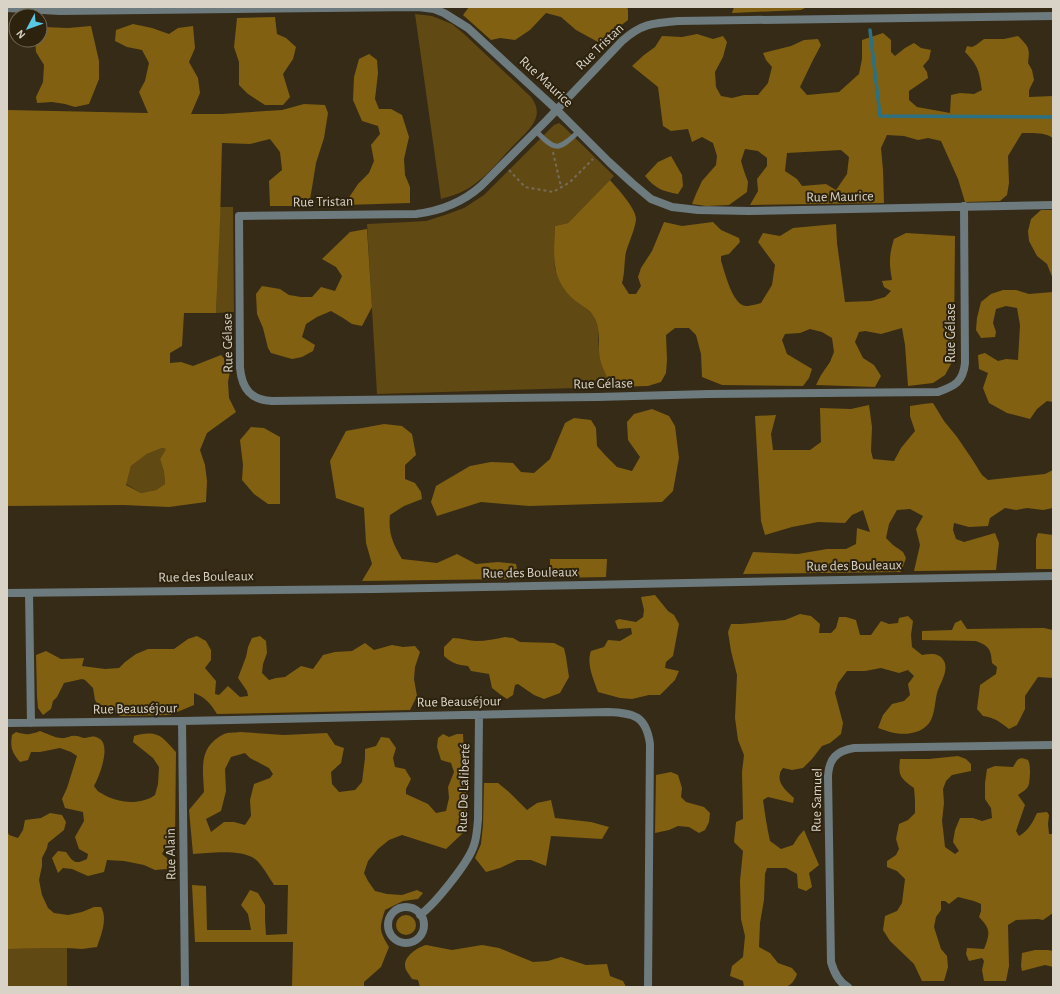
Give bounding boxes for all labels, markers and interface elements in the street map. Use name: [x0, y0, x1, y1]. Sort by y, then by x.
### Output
north arrow: [8, 8, 48, 48]
street label: Rue Tristan: [573, 21, 627, 73]
text: N: [14, 28, 27, 41]
street label: Rue Maurice: [517, 54, 575, 110]
street label: Rue Maurice: [806, 189, 874, 205]
street label: Rue Tristan: [293, 194, 353, 210]
street label: Rue Gélase: [944, 303, 958, 363]
street label: Rue Gélase: [220, 313, 236, 373]
street label: Rue Gélase: [573, 376, 633, 392]
street label: Rue des Bouleaux: [806, 558, 902, 574]
street label: Rue des Bouleaux: [482, 565, 578, 581]
street label: Rue des Bouleaux: [158, 569, 254, 585]
street label: Rue Beauséjour: [417, 694, 502, 710]
street label: Rue Beauséjour: [93, 701, 178, 717]
street label: Rue De Laliberté: [455, 743, 473, 833]
street label: Rue Samuel: [809, 768, 825, 832]
street label: Rue Alain: [164, 828, 178, 880]

